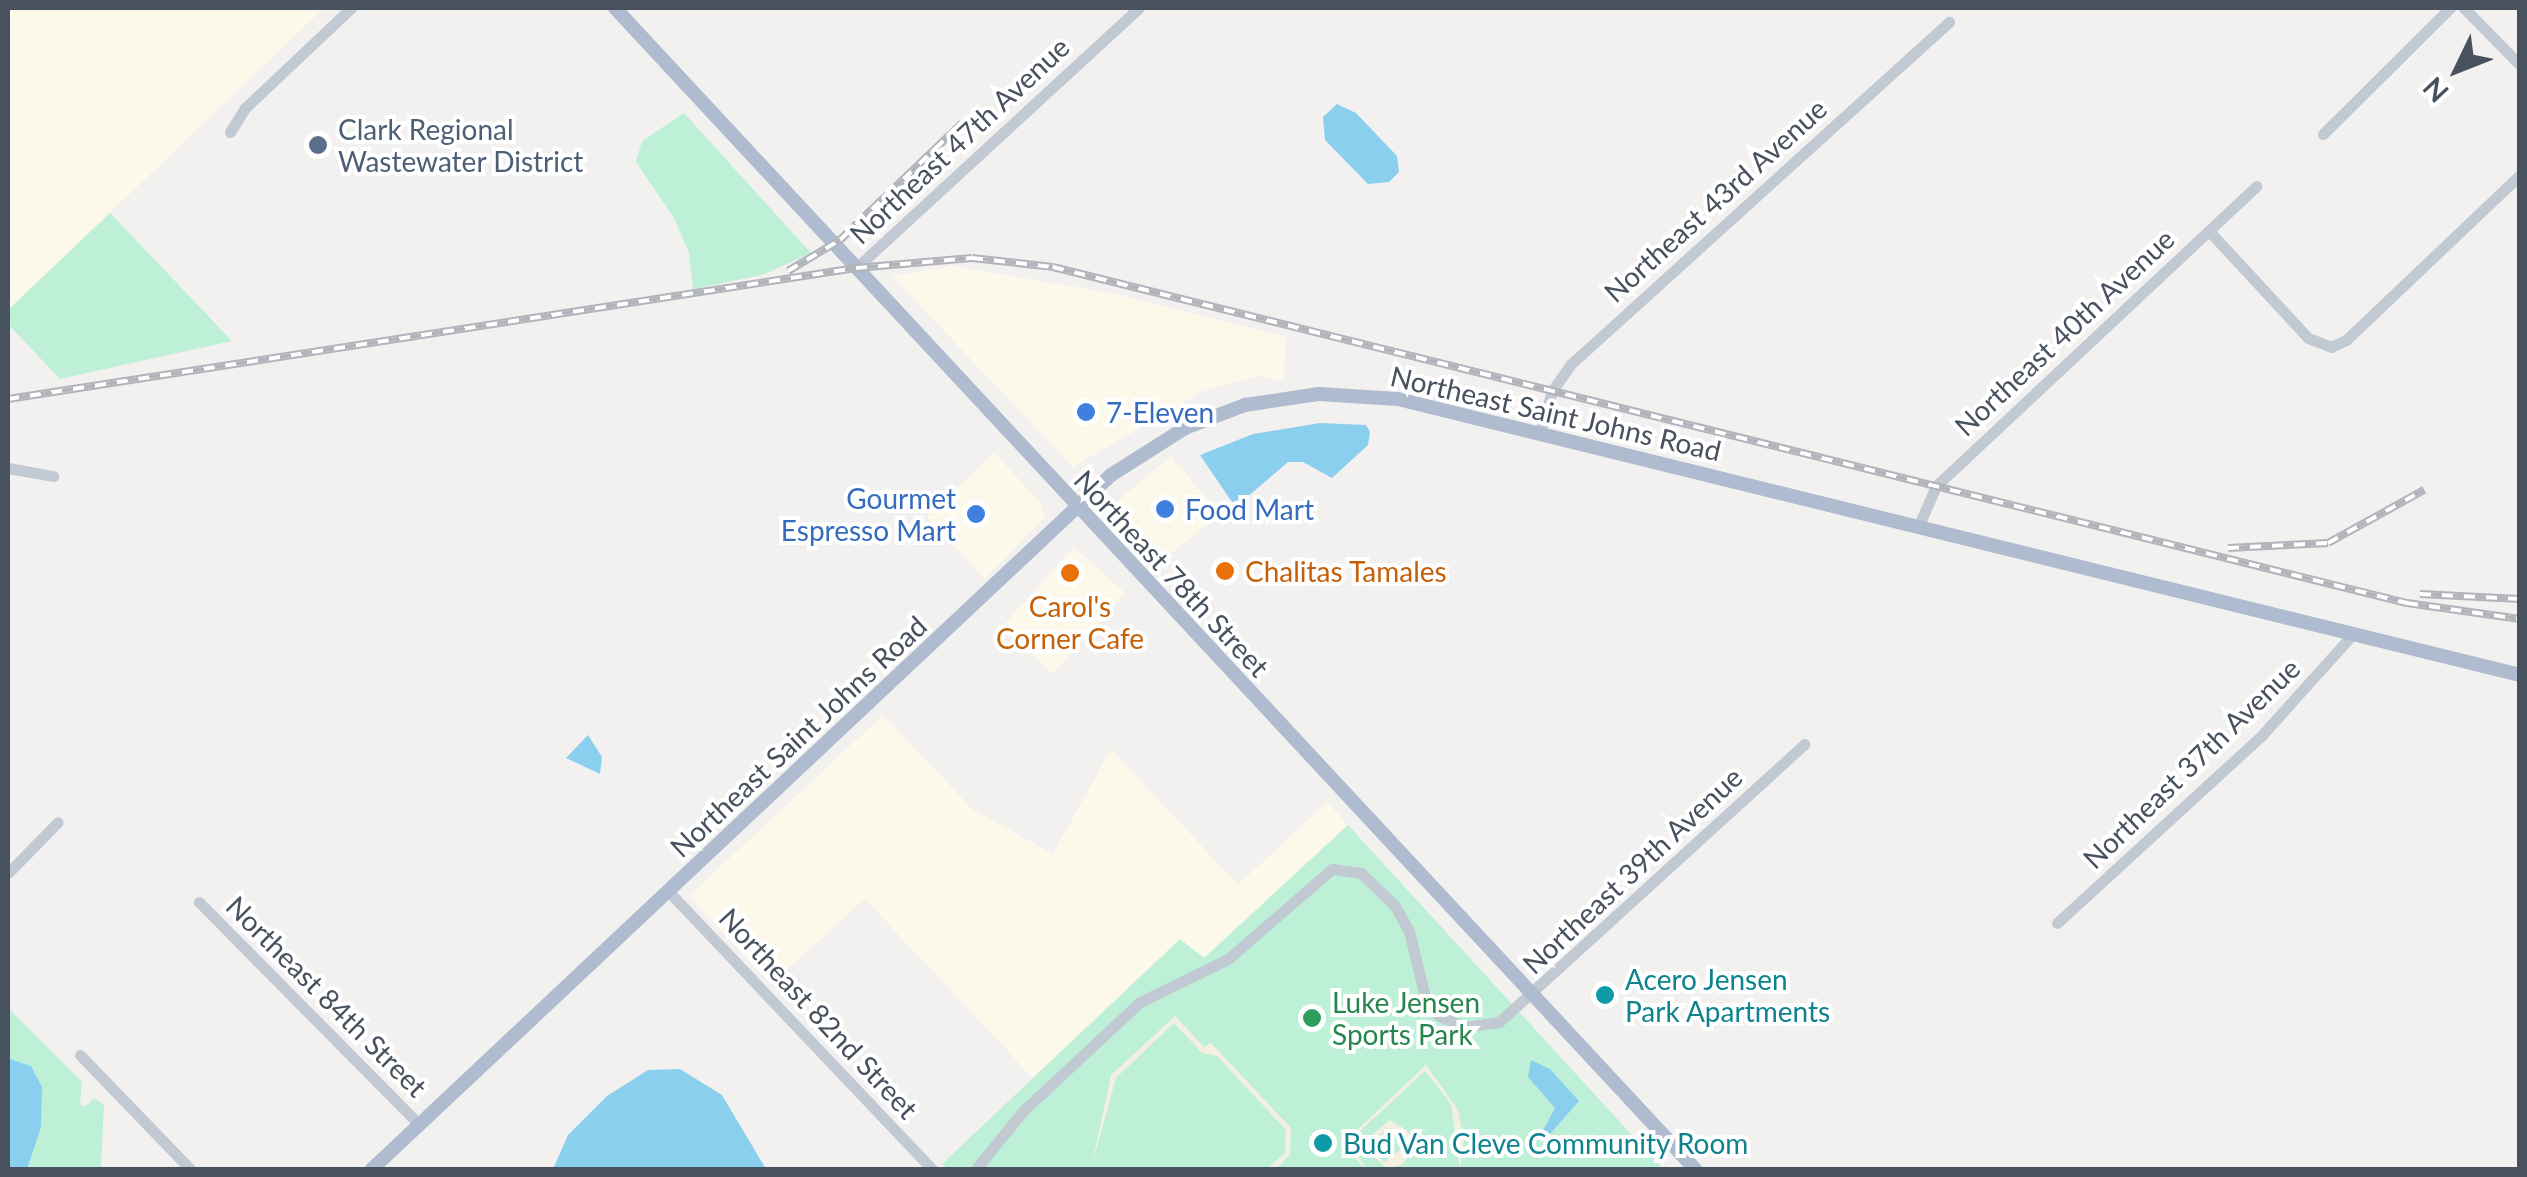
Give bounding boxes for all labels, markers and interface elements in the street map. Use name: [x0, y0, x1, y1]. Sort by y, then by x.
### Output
north arrow: [2407, 20, 2507, 120]
street label: Northeast 47th Avenue: [842, 29, 1076, 251]
text: N: [2415, 71, 2455, 110]
street label: Northeast 43rd Avenue: [1597, 91, 1833, 309]
place label: Clark Regional Wastewater District: [338, 112, 584, 178]
marker: Clark Regional Wastewater District: [307, 134, 329, 156]
street label: Northeast 40th Avenue: [1947, 221, 2181, 443]
street label: Northeast Saint Johns Road: [1387, 359, 1725, 467]
place label: 7-Eleven: [1106, 395, 1214, 429]
marker: 7-Eleven: [1075, 401, 1097, 423]
street label: Northeast 78th Street: [1068, 463, 1276, 683]
place label: Gourmet Espresso Mart: [781, 481, 956, 547]
place label: Food Mart: [1185, 492, 1314, 526]
marker: Food Mart: [1154, 498, 1176, 520]
marker: Gourmet Espresso Mart: [965, 503, 987, 525]
place label: Chalitas Tamales: [1245, 554, 1448, 588]
marker: Chalitas Tamales: [1214, 560, 1236, 582]
marker: Carol's Corner Cafe: [1059, 562, 1081, 584]
place label: Carol's Corner Cafe: [996, 589, 1144, 655]
street label: Northeast Saint Johns Road: [663, 608, 933, 864]
street label: Northeast 37th Avenue: [2075, 651, 2307, 875]
street label: Northeast 39th Avenue: [1515, 759, 1749, 981]
street label: Northeast 84th Street: [220, 889, 434, 1103]
street label: Northeast 82nd Street: [713, 901, 925, 1125]
place label: Acero Jensen Park Apartments: [1625, 962, 1831, 1028]
marker: Acero Jensen Park Apartments: [1594, 984, 1616, 1006]
place label: Luke Jensen Sports Park: [1332, 985, 1481, 1051]
marker: Luke Jensen Sports Park: [1301, 1007, 1323, 1029]
place label: Bud Van Cleve Community Room: [1343, 1126, 1750, 1160]
marker: Bud Van Cleve Community Room: [1312, 1132, 1334, 1154]

